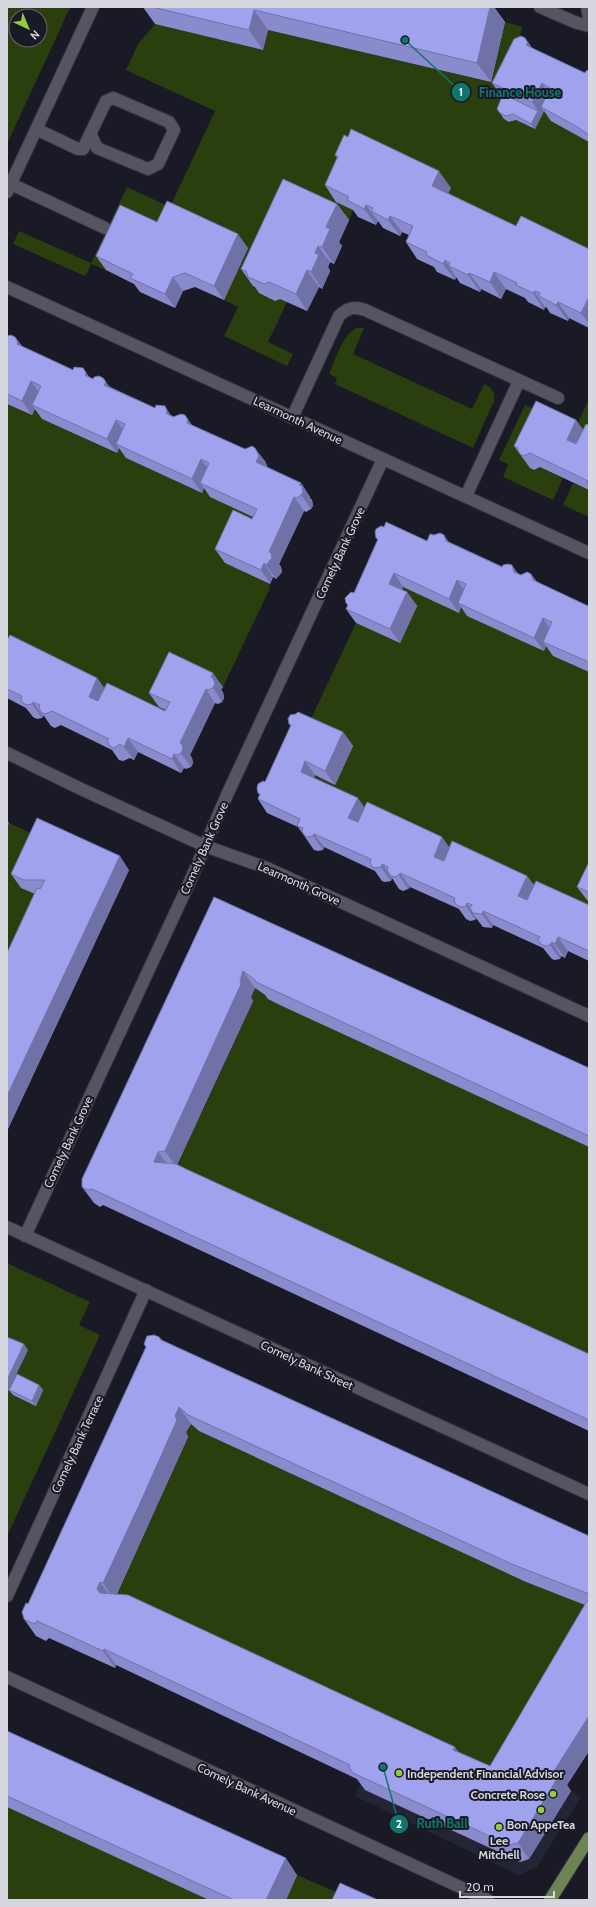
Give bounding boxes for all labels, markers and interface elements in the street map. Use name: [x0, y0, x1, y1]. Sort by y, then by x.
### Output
north arrow: [8, 8, 48, 48]
text: N: [27, 27, 43, 43]
callout: Finance House: [451, 80, 570, 105]
text: 1: [459, 84, 463, 99]
text: Finance House: [479, 84, 561, 100]
street label: Learmonth Avenue: [251, 393, 345, 447]
street label: Comely Bank Grove: [312, 505, 368, 601]
street label: Comely Bank Grove: [177, 799, 231, 897]
street label: Learmonth Grove: [255, 858, 343, 908]
street label: Comely Bank Grove: [40, 1094, 96, 1190]
street label: Comely Bank Street: [258, 1337, 356, 1393]
street label: Comely Bank Terrace: [48, 1393, 106, 1495]
street label: Comely Bank Avenue: [195, 1759, 299, 1819]
place label: Independent Financial Advisor: [407, 1766, 563, 1781]
marker: Independent Financial Advisor: [394, 1768, 404, 1778]
place label: Concrete Rose: [470, 1787, 545, 1802]
marker: Concrete Rose: [548, 1789, 558, 1799]
marker: Bon AppeTea: [536, 1805, 546, 1815]
callout: Ruth Ball: [389, 1811, 476, 1836]
text: Ruth Ball: [416, 1815, 468, 1831]
text: 2: [396, 1816, 402, 1831]
place label: Bon AppeTea: [507, 1817, 575, 1832]
marker: Lee Mitchell: [494, 1822, 504, 1832]
place label: Lee Mitchell: [478, 1833, 520, 1862]
scale bar: [460, 1873, 554, 1899]
text: 20 m: [466, 1879, 494, 1894]

